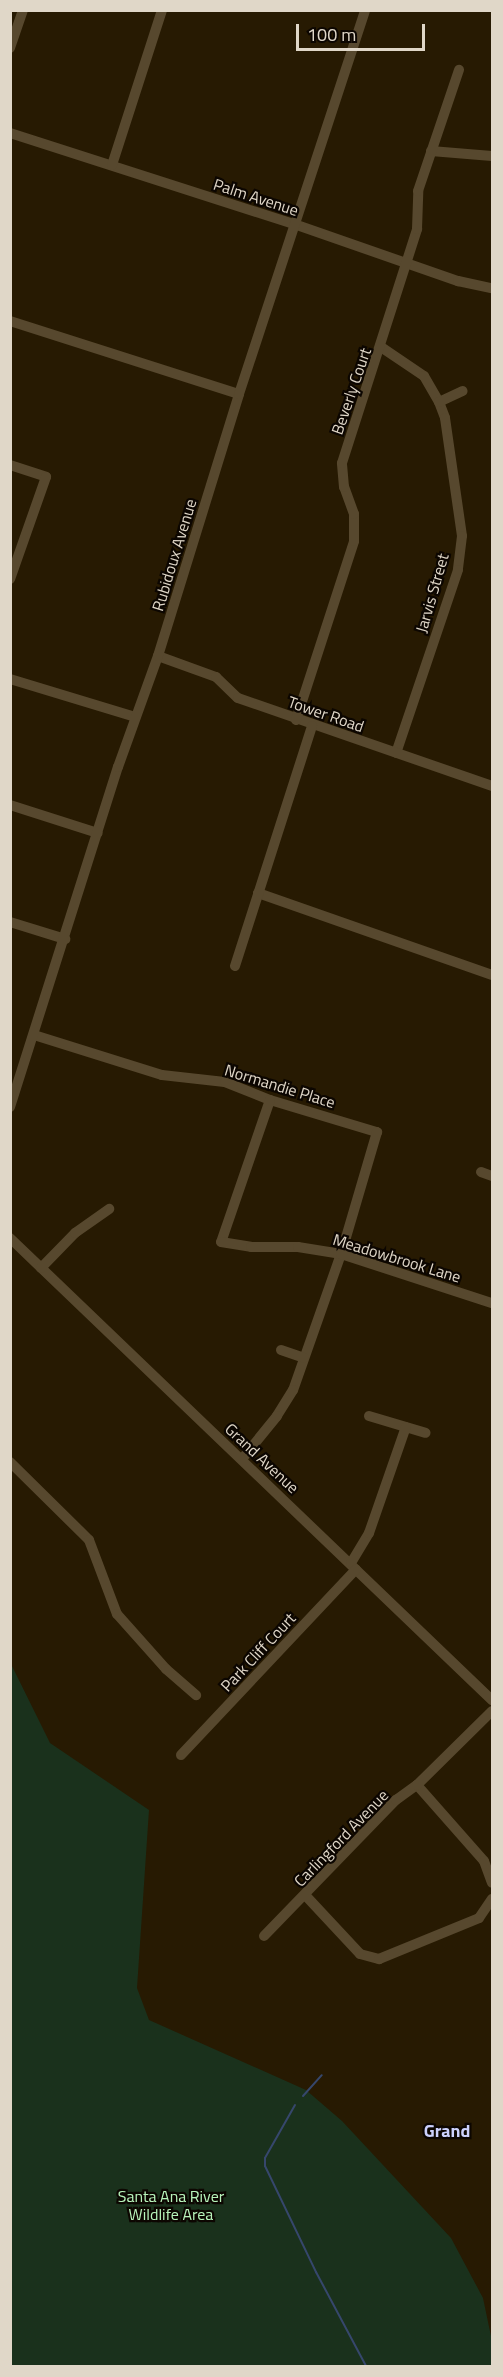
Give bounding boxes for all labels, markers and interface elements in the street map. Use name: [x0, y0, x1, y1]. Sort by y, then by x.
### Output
scale bar: [299, 12, 428, 50]
text: 100 m: [307, 21, 356, 48]
street label: Palm Avenue: [211, 174, 301, 220]
street label: Beverly Court: [327, 345, 375, 437]
street label: Rubidoux Avenue: [148, 497, 200, 613]
street label: Jarvis Street: [412, 551, 452, 635]
street label: Tower Road: [285, 692, 367, 736]
street label: Normandie Place: [222, 1060, 338, 1112]
street label: Meadowbrook Lane: [331, 1229, 463, 1287]
street label: Grand Avenue: [221, 1419, 303, 1497]
street label: Park Cliff Court: [217, 1609, 299, 1695]
street label: Carlingford Avenue: [290, 1786, 392, 1890]
district label: Grand: [424, 2120, 470, 2142]
park label: Santa Ana River Wildlife Area: [118, 2186, 224, 2224]

